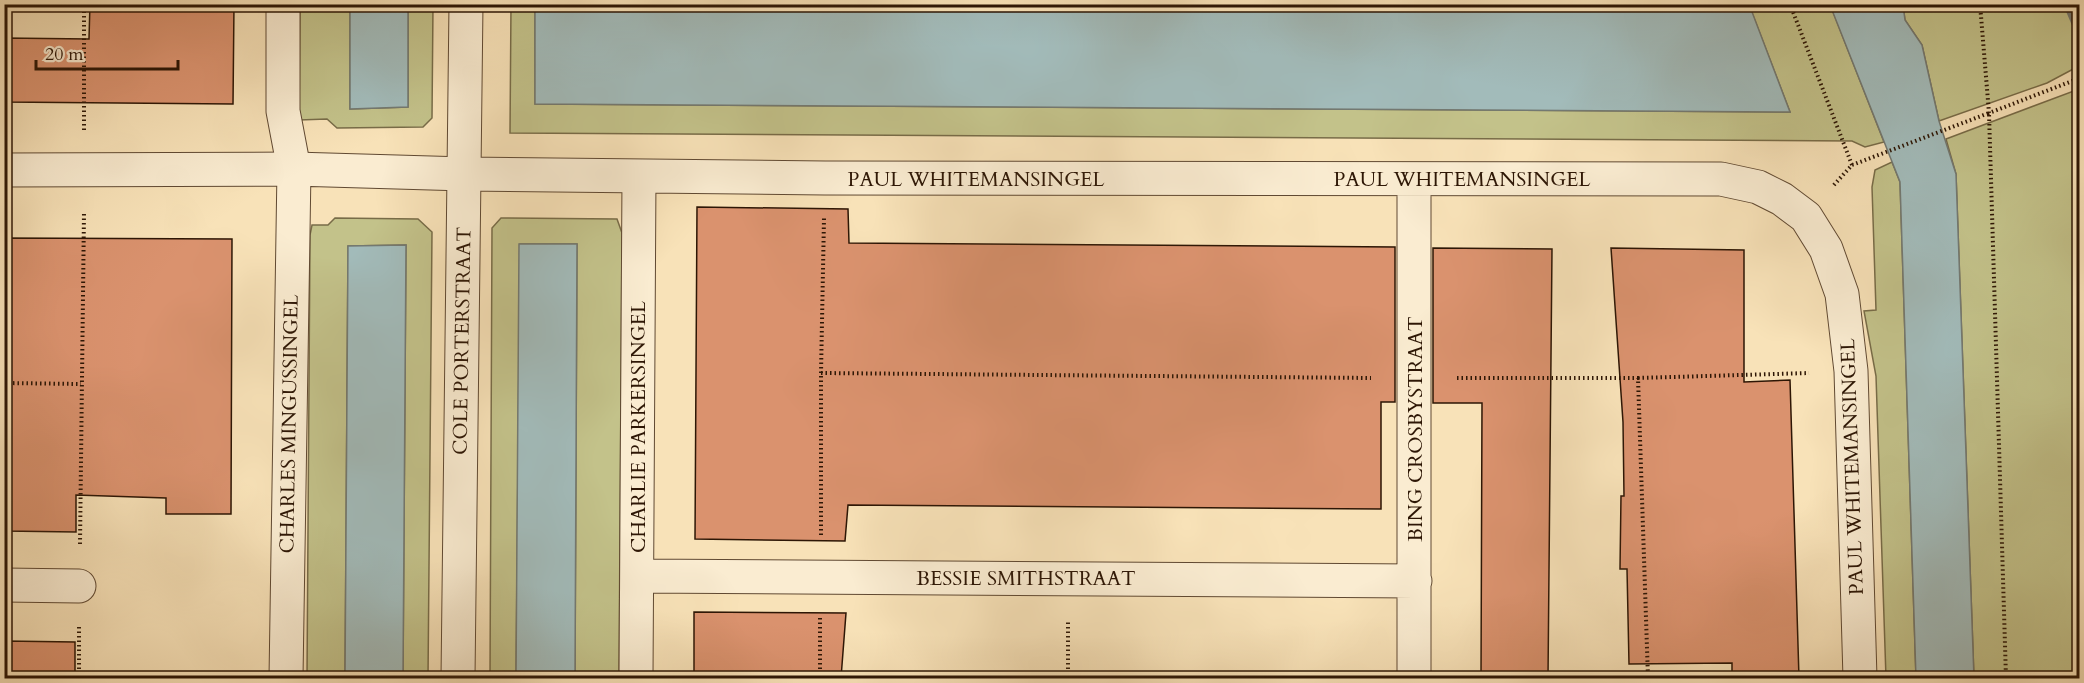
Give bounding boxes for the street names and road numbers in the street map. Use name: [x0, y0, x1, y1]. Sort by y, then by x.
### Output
street label: PAUL WHITEMANSINGEL: [848, 166, 1105, 193]
street label: PAUL WHITEMANSINGEL: [1334, 166, 1591, 193]
street label: COLE PORTERSTRAAT: [447, 227, 477, 455]
street label: CHARLES MINGUSSINGEL: [273, 293, 305, 554]
street label: CHARLIE PARKERSINGEL: [625, 300, 652, 553]
street label: BING CROSBYSTRAAT: [1402, 316, 1429, 542]
street label: PAUL WHITEMANSINGEL: [1834, 337, 1870, 596]
street label: BESSIE SMITHSTRAAT: [916, 565, 1136, 592]

